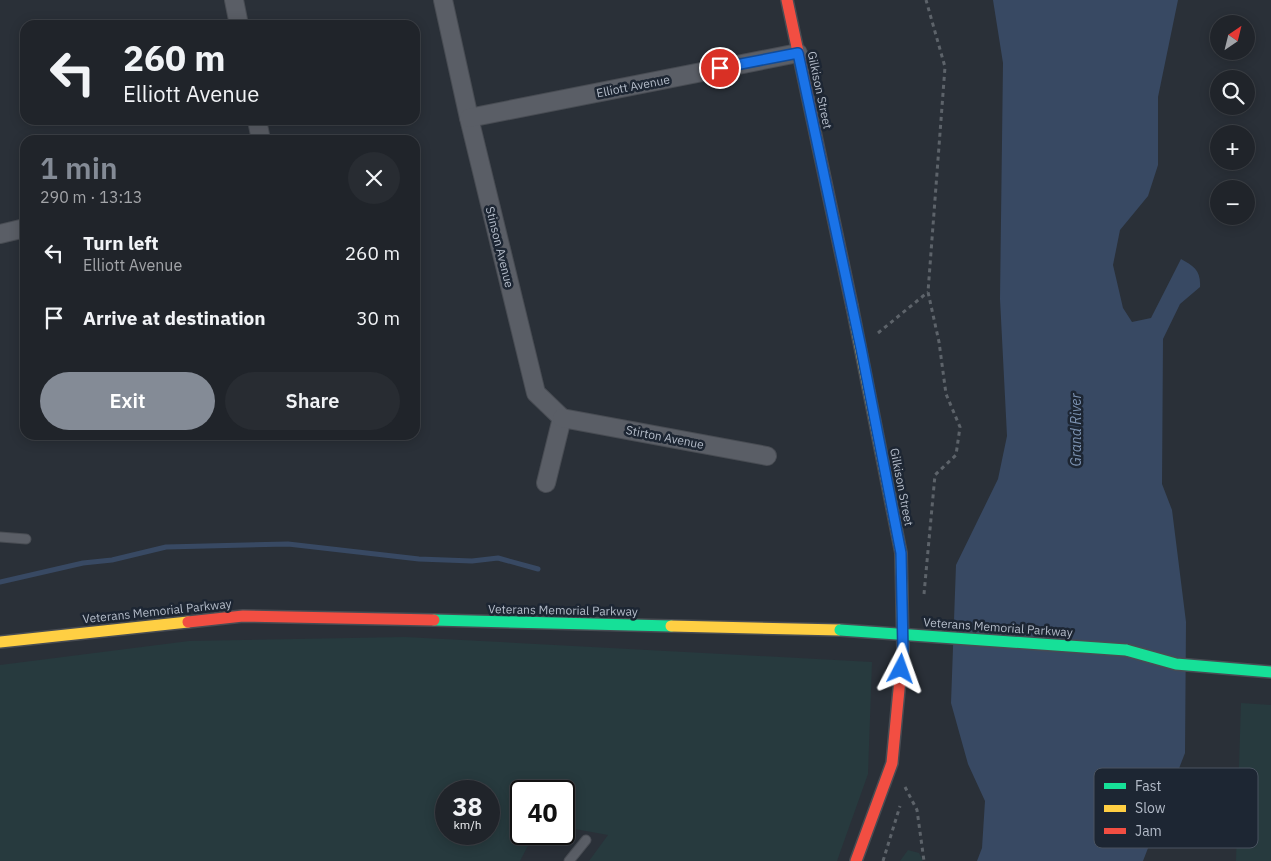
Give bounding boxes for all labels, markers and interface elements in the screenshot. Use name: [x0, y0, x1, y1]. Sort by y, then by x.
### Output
north arrow: [1210, 15, 1255, 60]
map controls: [1210, 15, 1255, 225]
text: 260 m: [123, 35, 226, 81]
icon: left: [40, 40, 105, 105]
pin: [699, 47, 741, 89]
street label: Gilkison Street: [804, 50, 836, 130]
icon: arrive: [706, 54, 734, 82]
button: search: [1210, 70, 1255, 115]
street label: Elliott Avenue: [595, 71, 671, 100]
text: Elliott Avenue: [123, 79, 259, 108]
button: +: [1210, 125, 1255, 170]
text: 1 min: [40, 148, 118, 187]
button: close: [348, 152, 400, 204]
button: −: [1210, 180, 1255, 225]
text: 290 m · 13:13: [40, 187, 142, 207]
street label: Stinson Avenue: [483, 205, 517, 290]
text: Turn left: [83, 231, 159, 255]
icon: left: [40, 239, 68, 267]
text: 260 m: [345, 241, 400, 265]
text: Elliott Avenue: [83, 255, 182, 275]
icon: arrive: [40, 304, 68, 332]
text: Arrive at destination: [83, 306, 266, 330]
text: 30 m: [356, 306, 400, 330]
button: Exit: [40, 372, 215, 430]
button: Share: [225, 372, 400, 430]
water label: Grand River: [1067, 393, 1085, 467]
street label: Stirton Avenue: [625, 422, 706, 452]
street label: Gilkison Street: [887, 447, 917, 527]
street label: Veterans Memorial Parkway: [82, 596, 232, 626]
street label: Veterans Memorial Parkway: [488, 601, 638, 619]
street label: Veterans Memorial Parkway: [923, 614, 1073, 640]
position arrow: [874, 642, 926, 694]
legend: [1094, 768, 1258, 848]
text: Fast: [1135, 777, 1161, 795]
speed limit sign: 40: [510, 780, 575, 845]
text: 38: [452, 790, 483, 823]
text: Slow: [1135, 799, 1166, 817]
text: km/h: [453, 817, 482, 832]
text: Jam: [1135, 822, 1162, 840]

